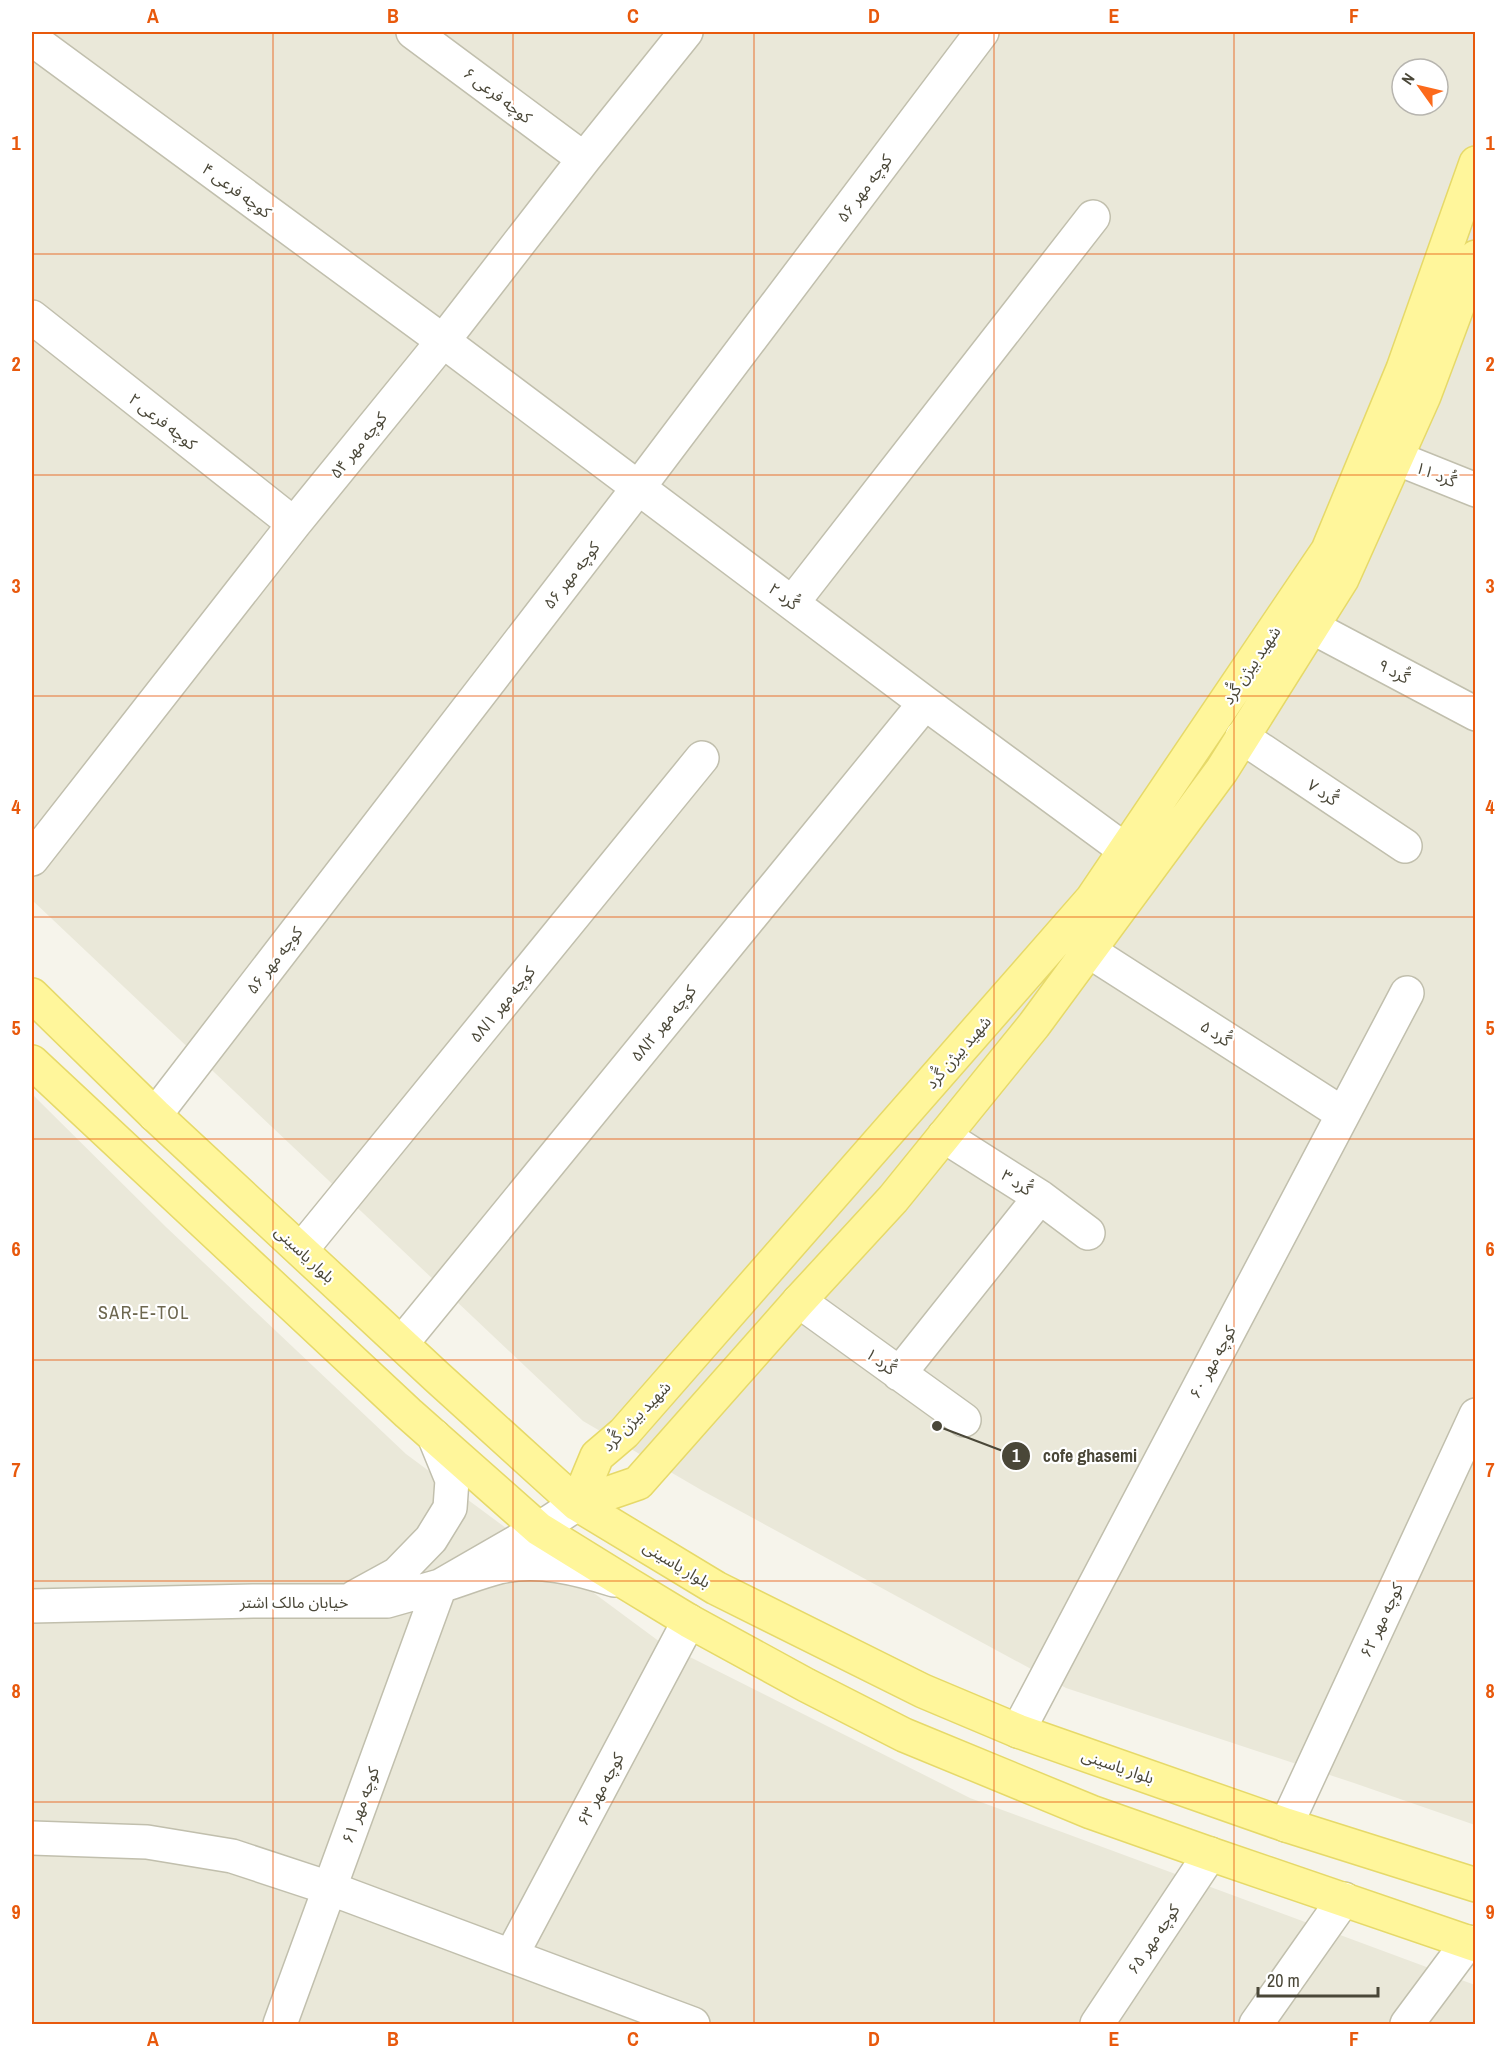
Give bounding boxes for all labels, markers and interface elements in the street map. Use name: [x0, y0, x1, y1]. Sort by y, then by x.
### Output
text: A: [147, 2, 159, 29]
text: B: [387, 2, 399, 29]
text: C: [627, 2, 639, 29]
text: D: [868, 2, 880, 29]
text: E: [1109, 2, 1120, 29]
text: F: [1349, 2, 1359, 29]
north arrow: [1390, 57, 1450, 117]
street label: کوچه فرعی ۶: [459, 62, 537, 128]
text: N: [1396, 69, 1419, 89]
text: 1: [11, 129, 21, 156]
text: 1: [1485, 129, 1495, 156]
street label: کوچه مهر ۵۶: [831, 149, 897, 227]
street label: کوچه فرعی ۴: [198, 157, 276, 223]
text: 2: [11, 350, 21, 377]
text: 2: [1485, 350, 1495, 377]
street label: کوچه فرعی ۲: [124, 387, 202, 455]
street label: کوچه مهر ۵۴: [324, 407, 392, 483]
street label: گُرد ۱۱: [1412, 456, 1460, 492]
street label: کوچه مهر ۵۶: [538, 536, 605, 613]
text: 3: [11, 572, 21, 599]
text: 3: [1485, 572, 1495, 599]
street label: گُرد ۲: [764, 577, 804, 615]
street label: شهید بیژن گُرد: [1217, 621, 1285, 708]
street label: گُرد ۹: [1374, 653, 1414, 689]
street label: گُرد ۷: [1303, 774, 1343, 811]
text: 4: [11, 793, 21, 820]
text: 4: [1485, 793, 1495, 820]
street label: کوچه مهر ۵۶: [241, 921, 308, 998]
street label: کوچه مهر ۵۸/۱: [464, 961, 540, 1047]
street label: کوچه مهر ۵۸/۲: [625, 980, 701, 1066]
street label: شهید بیژن گُرد: [920, 1011, 996, 1093]
text: 5: [11, 1014, 21, 1041]
text: 5: [1485, 1014, 1495, 1041]
street label: گُرد ۵: [1196, 1015, 1236, 1051]
street label: گُرد ۳: [997, 1164, 1037, 1200]
street label: بلوار یاسینی: [270, 1220, 340, 1288]
text: 6: [11, 1235, 21, 1262]
text: 6: [1485, 1235, 1495, 1262]
district label: SAR-E-TOL: [98, 1300, 190, 1325]
street label: کوچه مهر ۶۰: [1184, 1321, 1241, 1402]
street label: گُرد ۱: [861, 1342, 901, 1380]
street label: شهید بیژن گُرد: [597, 1376, 675, 1456]
callout: cofe ghasemi: [1001, 1438, 1150, 1474]
text: 1: [1012, 1443, 1021, 1468]
text: cofe ghasemi: [1043, 1443, 1137, 1468]
text: 7: [11, 1456, 21, 1483]
text: 7: [1485, 1456, 1495, 1483]
street label: بلوار یاسینی: [639, 1535, 715, 1593]
street label: کوچه مهر ۶۲: [1354, 1579, 1408, 1661]
street label: خیابان مالک اشتر: [239, 1591, 348, 1613]
text: 8: [11, 1677, 21, 1704]
text: 8: [1485, 1677, 1495, 1704]
street label: بلوار یاسینی: [1079, 1743, 1157, 1789]
street label: کوچه مهر ۶۳: [572, 1748, 629, 1829]
street label: کوچه مهر ۶۱: [336, 1763, 384, 1846]
text: 9: [11, 1898, 21, 1925]
text: 9: [1485, 1898, 1495, 1925]
street label: کوچه مهر ۶۵: [1122, 1899, 1185, 1978]
scale bar: [1258, 1960, 1378, 1998]
text: 20 m: [1267, 1968, 1300, 1993]
text: A: [147, 2025, 159, 2052]
text: B: [387, 2025, 399, 2052]
text: C: [627, 2025, 639, 2052]
text: D: [868, 2025, 880, 2052]
text: E: [1109, 2025, 1120, 2052]
text: F: [1349, 2025, 1359, 2052]

